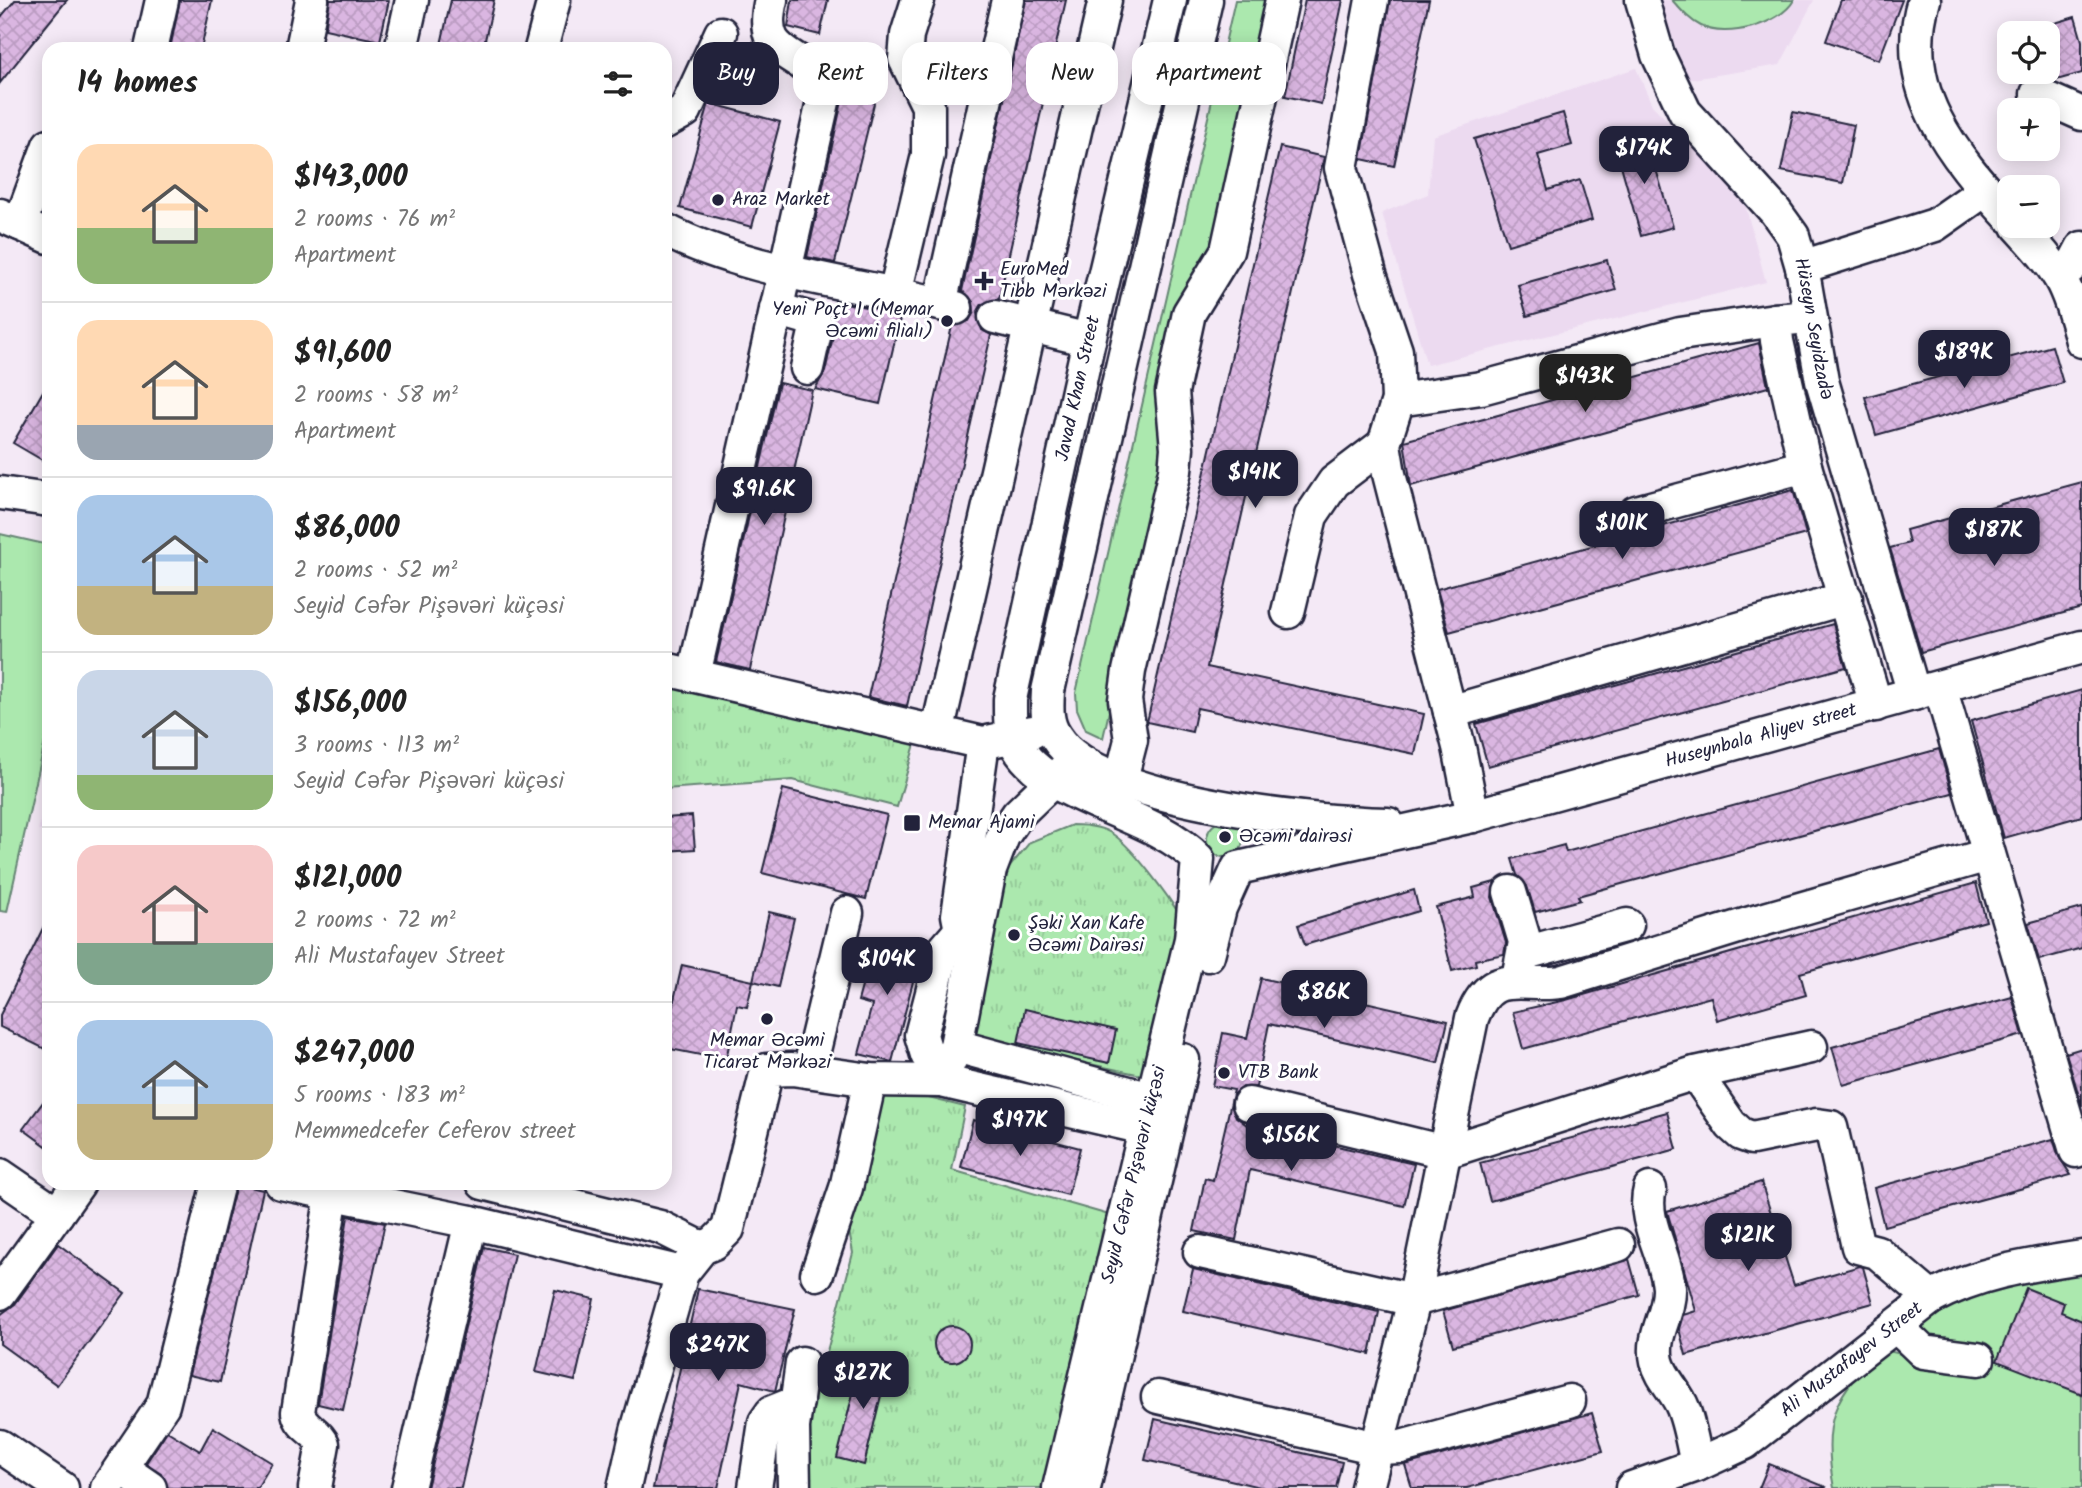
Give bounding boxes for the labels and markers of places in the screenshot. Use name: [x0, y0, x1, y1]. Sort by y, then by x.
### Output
pin: $174K: [1595, 127, 1693, 186]
place label: Araz Market: [732, 185, 830, 215]
marker: Araz Market: [710, 192, 726, 208]
place label: EuroMed Tibb Mərkəzi: [1000, 255, 1108, 307]
marker: EuroMed Tibb Mərkəzi: [974, 271, 994, 291]
place label: Yeni Poçt 1 (Memar Əcəmi filialı): [772, 295, 935, 347]
marker: Yeni Poçt 1 (Memar Əcəmi filialı): [939, 313, 955, 329]
pin: $189K: [1915, 330, 2013, 390]
pin: $143K: [1536, 354, 1634, 414]
pin: $141K: [1206, 450, 1304, 510]
pin: $91.6K: [707, 468, 821, 527]
pin: $101K: [1573, 502, 1671, 561]
pin: $187K: [1945, 508, 2043, 568]
place label: Memar Ajami: [928, 808, 1036, 838]
marker: Memar Ajami: [902, 813, 922, 833]
place label: Əcəmi dairəsi: [1239, 822, 1353, 852]
marker: Əcəmi dairəsi: [1217, 829, 1233, 845]
place label: Şəki Xan Kafe Əcəmi Dairəsi: [1028, 909, 1145, 961]
marker: Şəki Xan Kafe Əcəmi Dairəsi: [1006, 927, 1022, 943]
pin: $104K: [838, 937, 936, 997]
pin: $86K: [1283, 970, 1365, 1030]
marker: Memar Əcəmi Ticarət Mərkəzi: [759, 1011, 775, 1027]
place label: Memar Əcəmi Ticarət Mərkəzi: [703, 1026, 833, 1078]
place label: VTB Bank: [1238, 1058, 1318, 1088]
marker: VTB Bank: [1216, 1065, 1232, 1081]
pin: $197K: [971, 1098, 1069, 1158]
pin: $156K: [1242, 1114, 1340, 1173]
pin: $121K: [1699, 1214, 1797, 1273]
pin: $247K: [669, 1324, 767, 1383]
pin: $127K: [814, 1352, 912, 1411]

